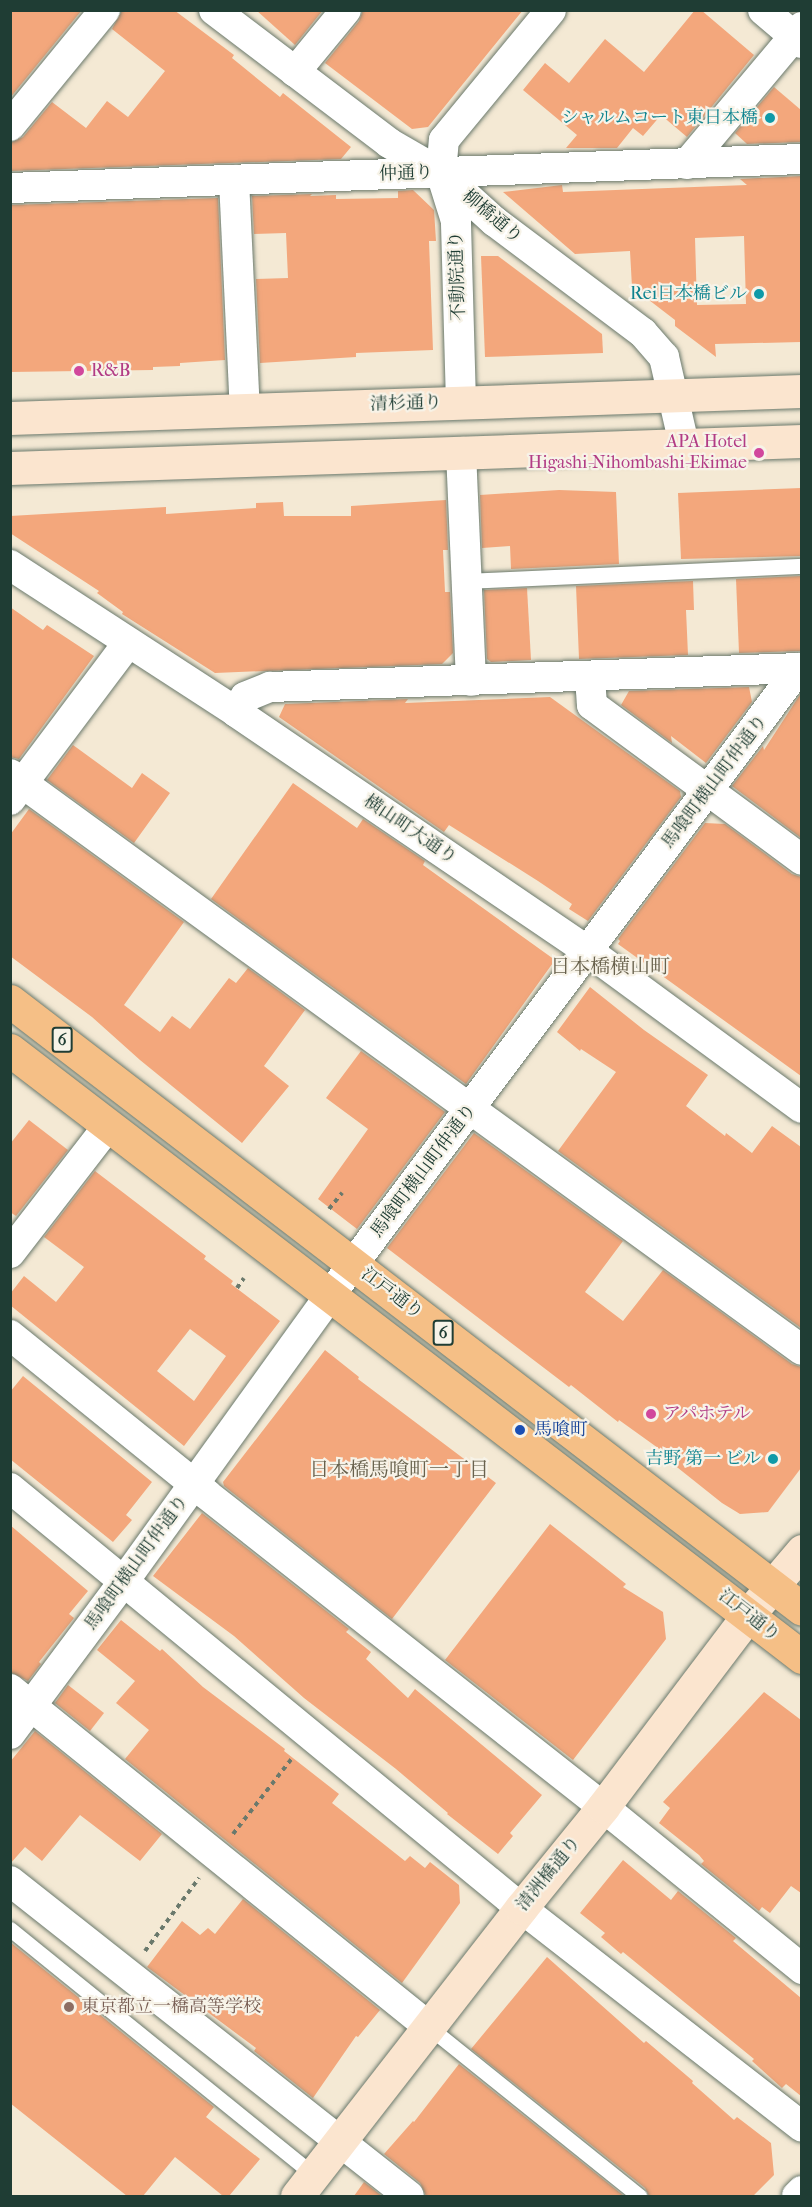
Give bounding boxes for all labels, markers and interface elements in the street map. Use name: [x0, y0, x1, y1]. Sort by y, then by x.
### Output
place label: シャルムコート東日本橋: [560, 107, 758, 129]
marker: シャルムコート東日本橋: [763, 111, 777, 125]
street label: 仲通り: [379, 162, 433, 186]
street label: 柳橋通り: [457, 186, 527, 248]
street label: 不動院通り: [446, 231, 470, 321]
place label: Rei日本橋ビル: [630, 283, 747, 305]
marker: Rei日本橋ビル: [752, 287, 766, 301]
place label: R&B: [91, 360, 131, 382]
marker: R&B: [72, 364, 86, 378]
street label: 清杉通り: [370, 392, 442, 416]
place label: APA Hotel Higashi-Nihombashi-Ekimae: [528, 432, 747, 474]
marker: APA Hotel Higashi-Nihombashi-Ekimae: [752, 446, 766, 460]
street label: 馬喰町横山町仲通り: [658, 711, 772, 853]
street label: 横山町大通り: [359, 791, 461, 869]
district label: 日本橋横山町: [550, 954, 670, 978]
road number: 6: [52, 1027, 72, 1053]
street label: 馬喰町横山町仲通り: [367, 1100, 481, 1242]
street label: 江戸通り: [357, 1264, 427, 1324]
road number: 6: [432, 1320, 454, 1346]
place label: アパホテル: [663, 1403, 753, 1425]
marker: アパホテル: [644, 1407, 658, 1421]
place label: 馬喰町: [534, 1419, 588, 1441]
marker: 馬喰町: [511, 1421, 529, 1439]
place label: 吉野 第一 ビル: [645, 1448, 761, 1470]
marker: 吉野 第一 ビル: [766, 1452, 780, 1466]
district label: 日本橋馬喰町一丁目: [309, 1457, 489, 1481]
street label: 馬喰町横山町仲通り: [81, 1491, 193, 1635]
street label: 江戸通り: [714, 1585, 784, 1647]
street label: 清洲橋通り: [512, 1832, 586, 1916]
place label: 東京都立一橋高等学校: [81, 1996, 261, 2018]
marker: 東京都立一橋高等学校: [62, 2000, 76, 2014]

